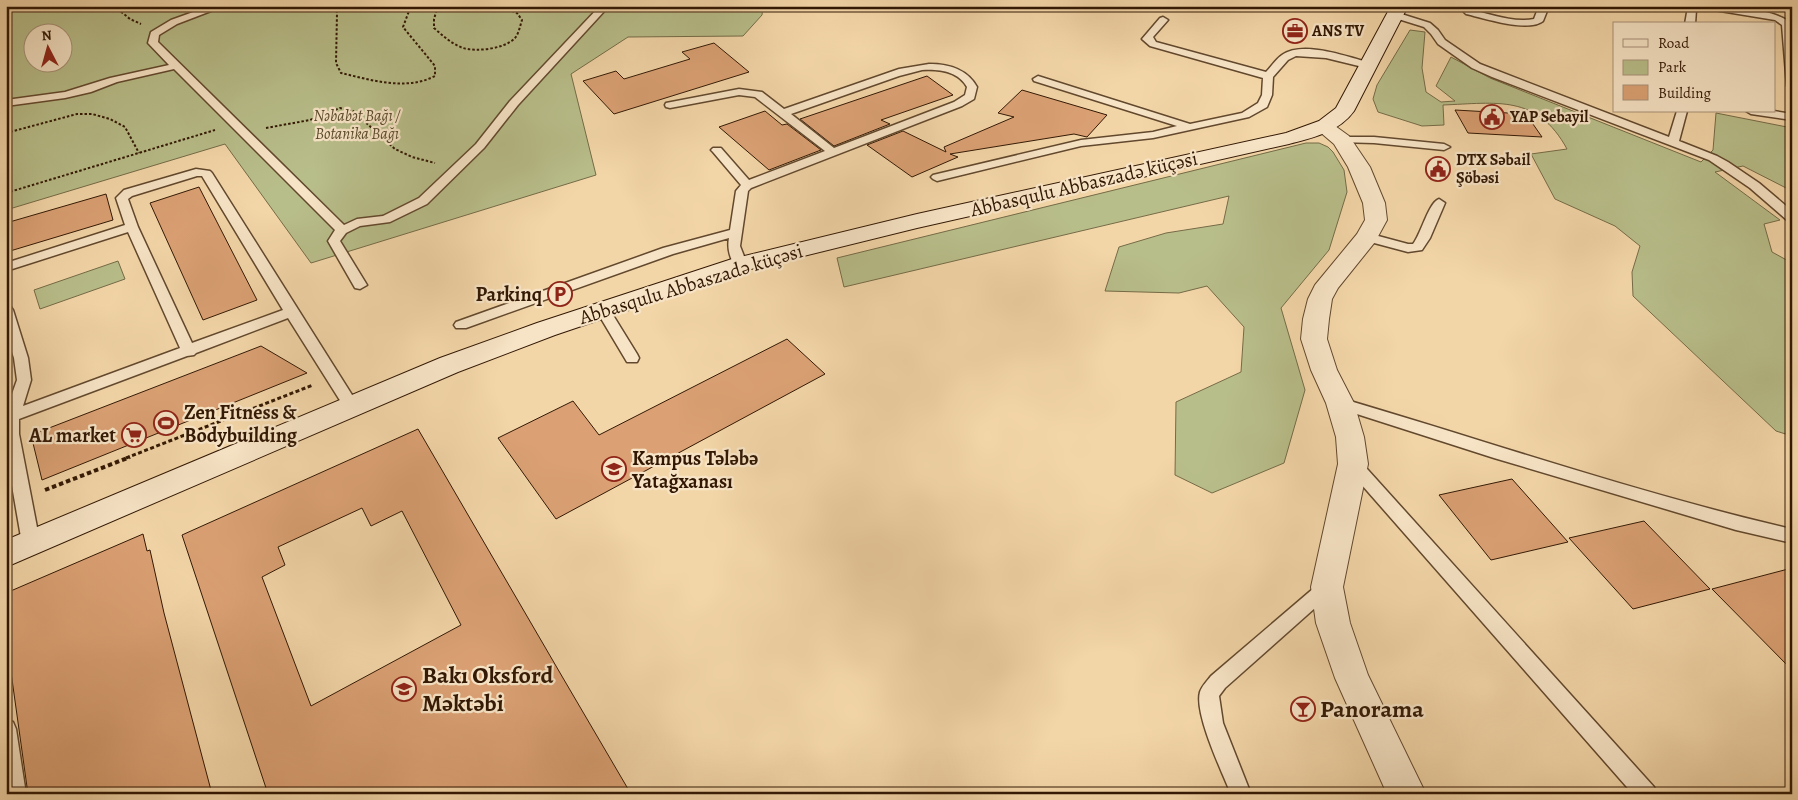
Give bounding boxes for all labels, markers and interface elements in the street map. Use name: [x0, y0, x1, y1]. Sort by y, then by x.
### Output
office icon: ANS TV: [1282, 18, 1308, 44]
place label: ANS TV: [1311, 20, 1365, 42]
north arrow: [22, 22, 72, 72]
legend: [1613, 22, 1776, 112]
text: N: [41, 26, 53, 46]
text: Road: [1658, 33, 1690, 53]
text: Park: [1658, 57, 1687, 77]
text: Building: [1658, 83, 1711, 103]
public building icon: YAP Sebayil: [1479, 104, 1505, 130]
park label: Nəbabət Bağı / Botanika Bağı: [314, 105, 401, 145]
place label: YAP Sebayil: [1509, 106, 1589, 128]
street label: Abbasqulu Abbaszadə küçəsi: [967, 145, 1200, 224]
place label: DTX Səbail Şöbəsi: [1456, 149, 1531, 189]
public building icon: DTX Səbail Şöbəsi: [1425, 156, 1451, 182]
street label: Abbasqulu Abbaszadə küçəsi: [575, 237, 806, 331]
place label: Parkinq: [475, 281, 543, 308]
parking icon: Parkinq: [547, 281, 573, 307]
place label: Zen Fitness & Bodybuilding: [184, 399, 298, 449]
sports icon: Zen Fitness & Bodybuilding: [153, 410, 179, 436]
place label: AL market: [28, 422, 116, 449]
supermarket icon: AL market: [121, 422, 147, 448]
place label: Kampus Tələbə Yatağxanası: [631, 445, 758, 495]
school or university icon: Kampus Tələbə Yatağxanası: [601, 456, 627, 482]
place label: Bakı Oksford Məktəbi: [422, 659, 554, 719]
school or university icon: Bakı Oksford Məktəbi: [391, 676, 417, 702]
place label: Panorama: [1320, 693, 1424, 725]
bar icon: Panorama: [1290, 696, 1316, 722]

